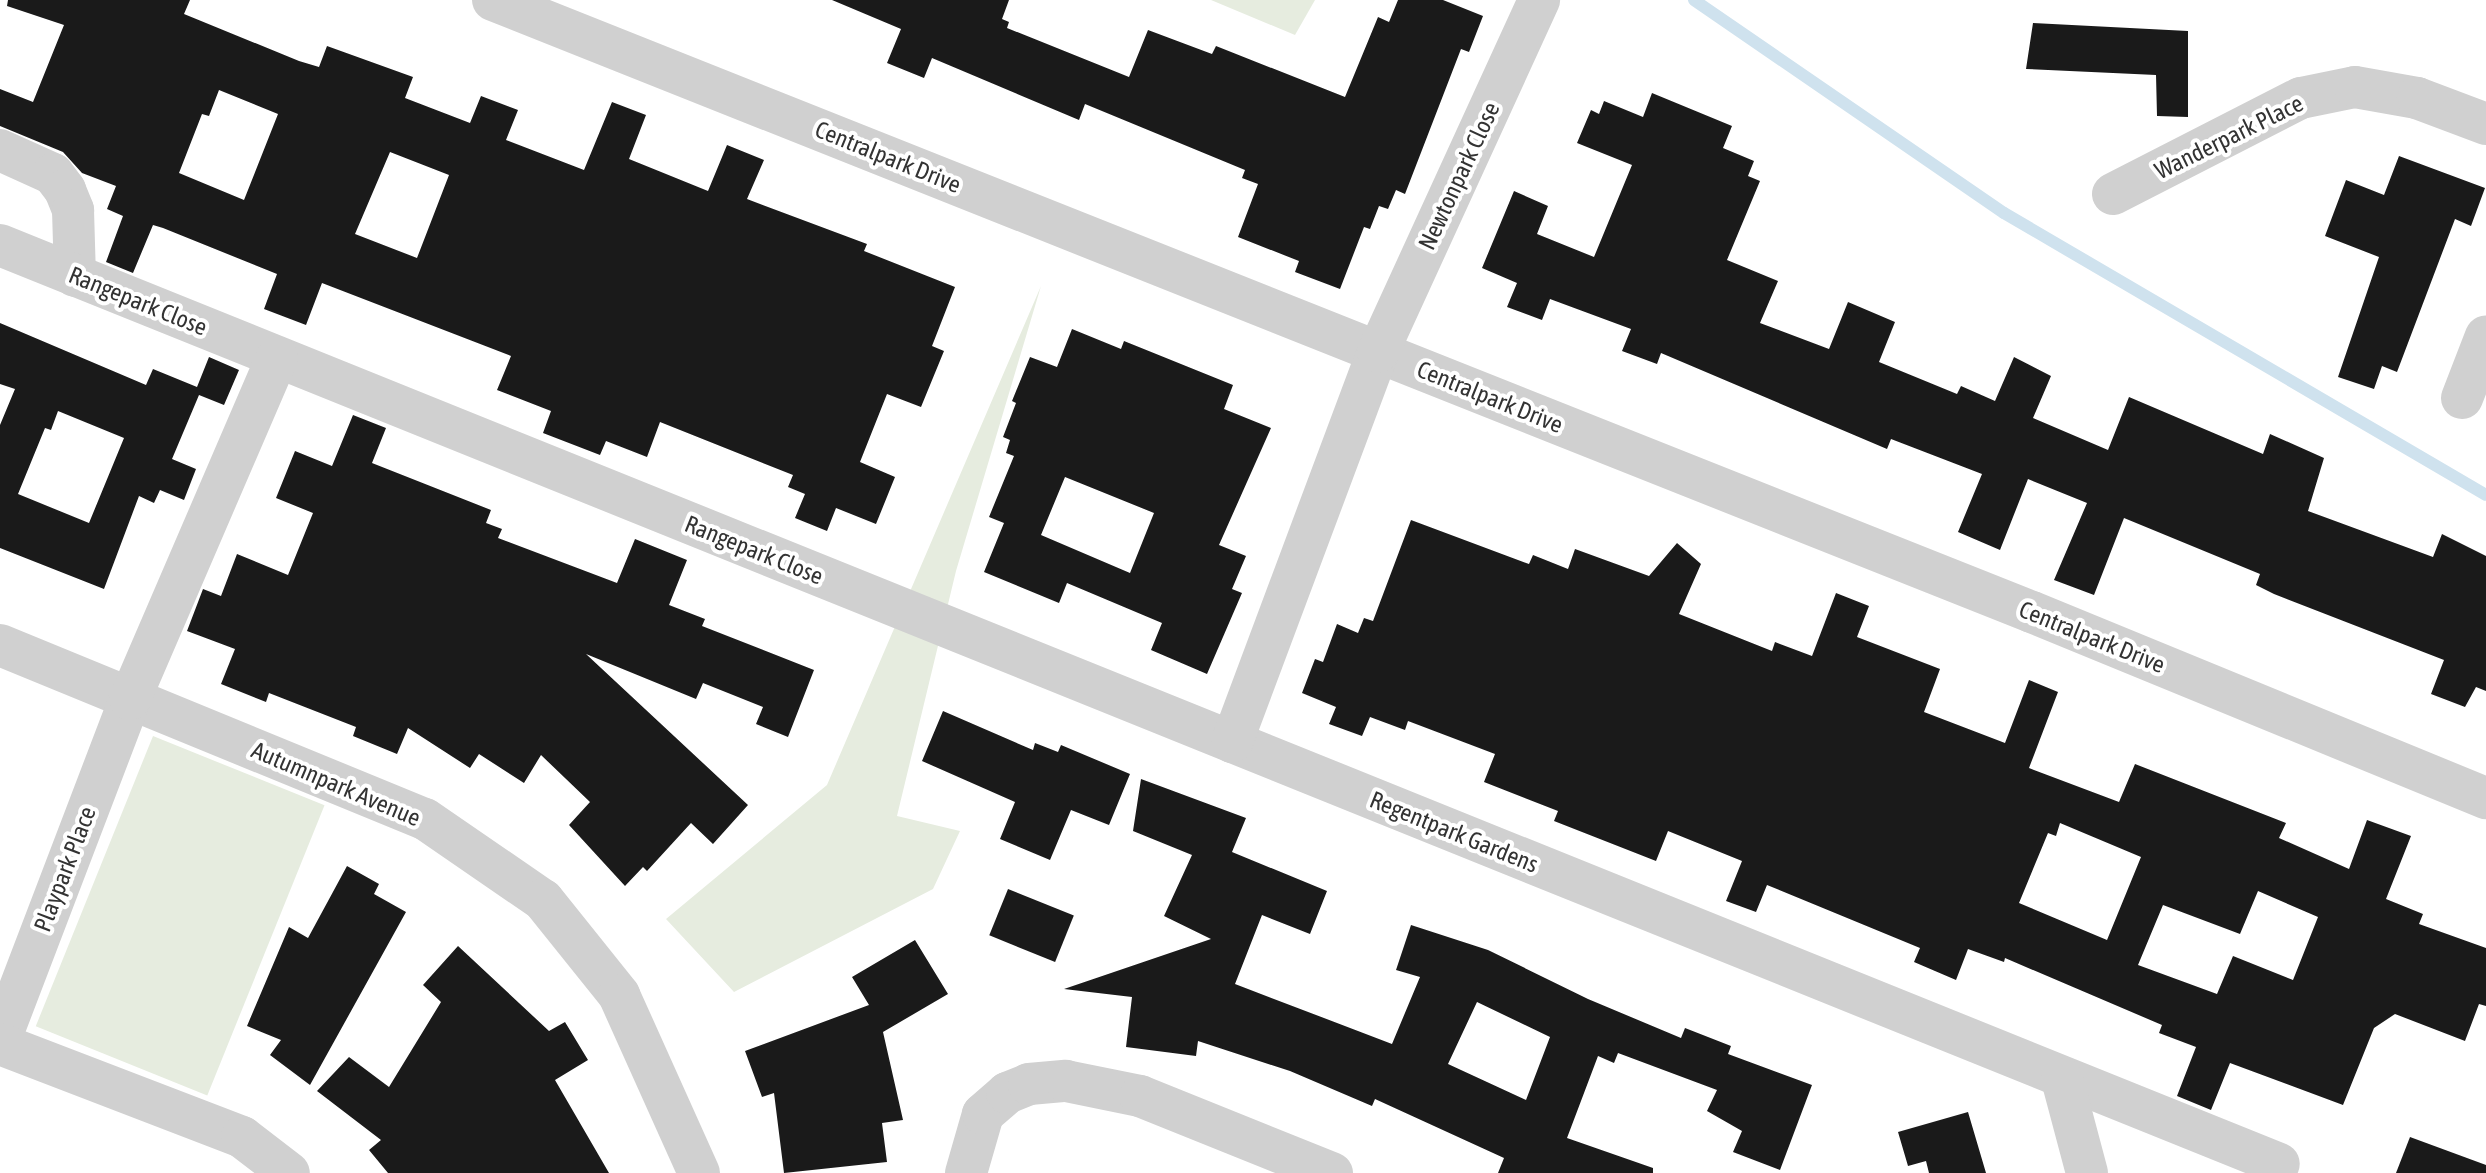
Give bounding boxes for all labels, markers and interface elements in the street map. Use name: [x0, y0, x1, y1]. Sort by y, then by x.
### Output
street label: Wanderpark Place: [2150, 89, 2308, 185]
street label: Newtonpark Close: [1412, 98, 1506, 254]
street label: Centralpark Drive: [811, 115, 965, 199]
street label: Rangepark Close: [65, 260, 211, 342]
street label: Centralpark Drive: [1413, 355, 1567, 439]
street label: Rangepark Close: [681, 509, 827, 591]
street label: Centralpark Drive: [2015, 595, 2169, 679]
street label: Autumnpark Avenue: [247, 735, 425, 833]
street label: Regentpark Gardens: [1366, 785, 1542, 879]
street label: Playpark Place: [28, 802, 102, 936]

